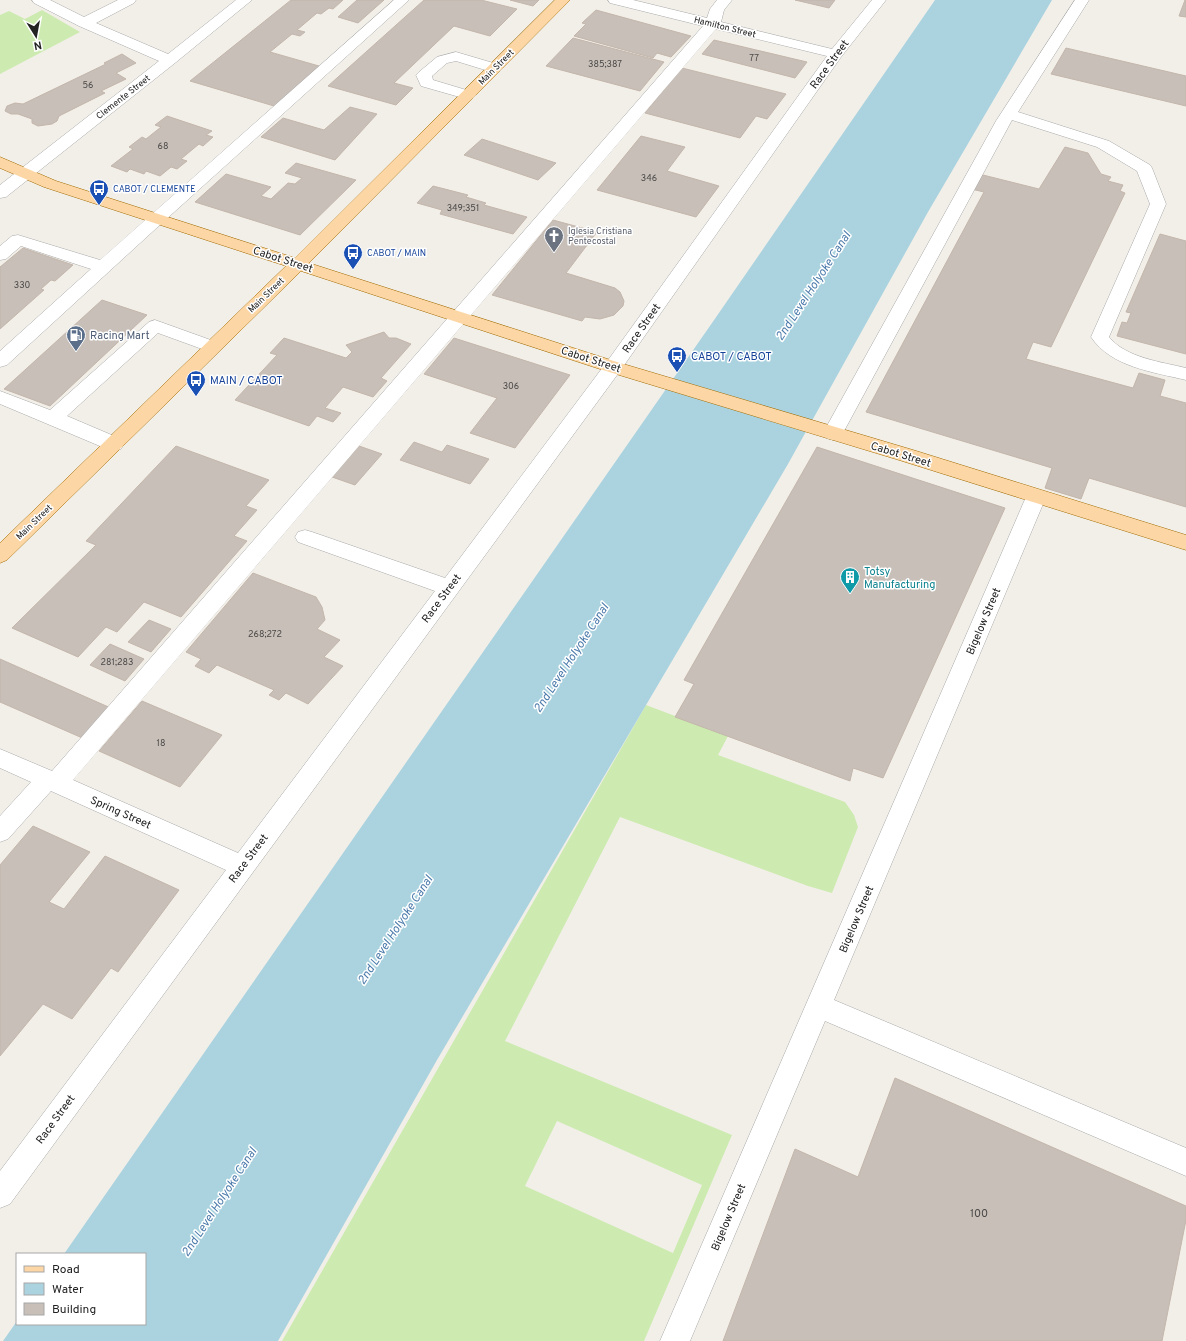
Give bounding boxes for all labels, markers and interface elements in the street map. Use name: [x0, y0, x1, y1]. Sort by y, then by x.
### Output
street label: Hamilton Street: [693, 14, 757, 40]
north arrow: [16, 16, 56, 56]
text: N: [33, 37, 43, 52]
street label: Race Street: [807, 37, 852, 92]
street label: Main Street: [476, 47, 516, 87]
house number: 77: [749, 53, 759, 64]
house number: 385;387: [588, 59, 622, 70]
street label: Clemente Street: [94, 73, 153, 122]
house number: 56: [83, 80, 93, 91]
house number: 68: [158, 141, 168, 152]
house number: 346: [641, 173, 657, 184]
bus stop icon: CABOT / CLEMENTE: [88, 178, 110, 206]
place label: CABOT / CLEMENTE: [113, 184, 196, 195]
house number: 349;351: [447, 203, 479, 214]
church icon: Iglesia Cristiana Pentecostal: [543, 225, 565, 253]
place label: Iglesia Cristiana Pentecostal: [568, 226, 632, 247]
water label: 2nd Level Holyoke Canal: [773, 228, 856, 344]
bus stop icon: CABOT / MAIN: [342, 242, 364, 270]
street label: Cabot Street: [251, 244, 314, 276]
place label: CABOT / MAIN: [367, 248, 426, 259]
street label: Main Street: [246, 275, 287, 315]
house number: 330: [14, 280, 30, 291]
street label: Race Street: [620, 301, 664, 356]
fuel station icon: Racing Mart: [65, 324, 87, 352]
place label: Racing Mart: [90, 329, 150, 343]
street label: Cabot Street: [559, 344, 622, 376]
bus stop icon: CABOT / CABOT: [666, 345, 688, 373]
place label: CABOT / CABOT: [691, 350, 772, 364]
bus stop icon: MAIN / CABOT: [185, 369, 207, 397]
place label: MAIN / CABOT: [210, 374, 283, 388]
house number: 306: [503, 381, 519, 392]
street label: Cabot Street: [869, 439, 933, 471]
street label: Main Street: [14, 502, 55, 542]
place label: Totsy Manufacturing: [864, 565, 936, 592]
building icon: Totsy Manufacturing: [839, 566, 861, 594]
street label: Race Street: [419, 571, 465, 626]
street label: Bigelow Street: [963, 586, 1004, 657]
water label: 2nd Level Holyoke Canal: [531, 600, 614, 716]
house number: 268;272: [248, 629, 282, 640]
house number: 281;283: [101, 657, 133, 668]
house number: 18: [157, 738, 165, 749]
street label: Spring Street: [88, 793, 153, 833]
street label: Race Street: [226, 831, 272, 886]
water label: 2nd Level Holyoke Canal: [355, 872, 438, 988]
street label: Bigelow Street: [836, 884, 877, 955]
street label: Race Street: [33, 1092, 78, 1147]
water label: 2nd Level Holyoke Canal: [179, 1144, 262, 1260]
street label: Bigelow Street: [708, 1182, 749, 1253]
house number: 100: [970, 1207, 988, 1221]
legend: [16, 1253, 146, 1325]
text: Road: [52, 1262, 80, 1278]
text: Water: [52, 1282, 84, 1298]
text: Building: [52, 1302, 96, 1318]

